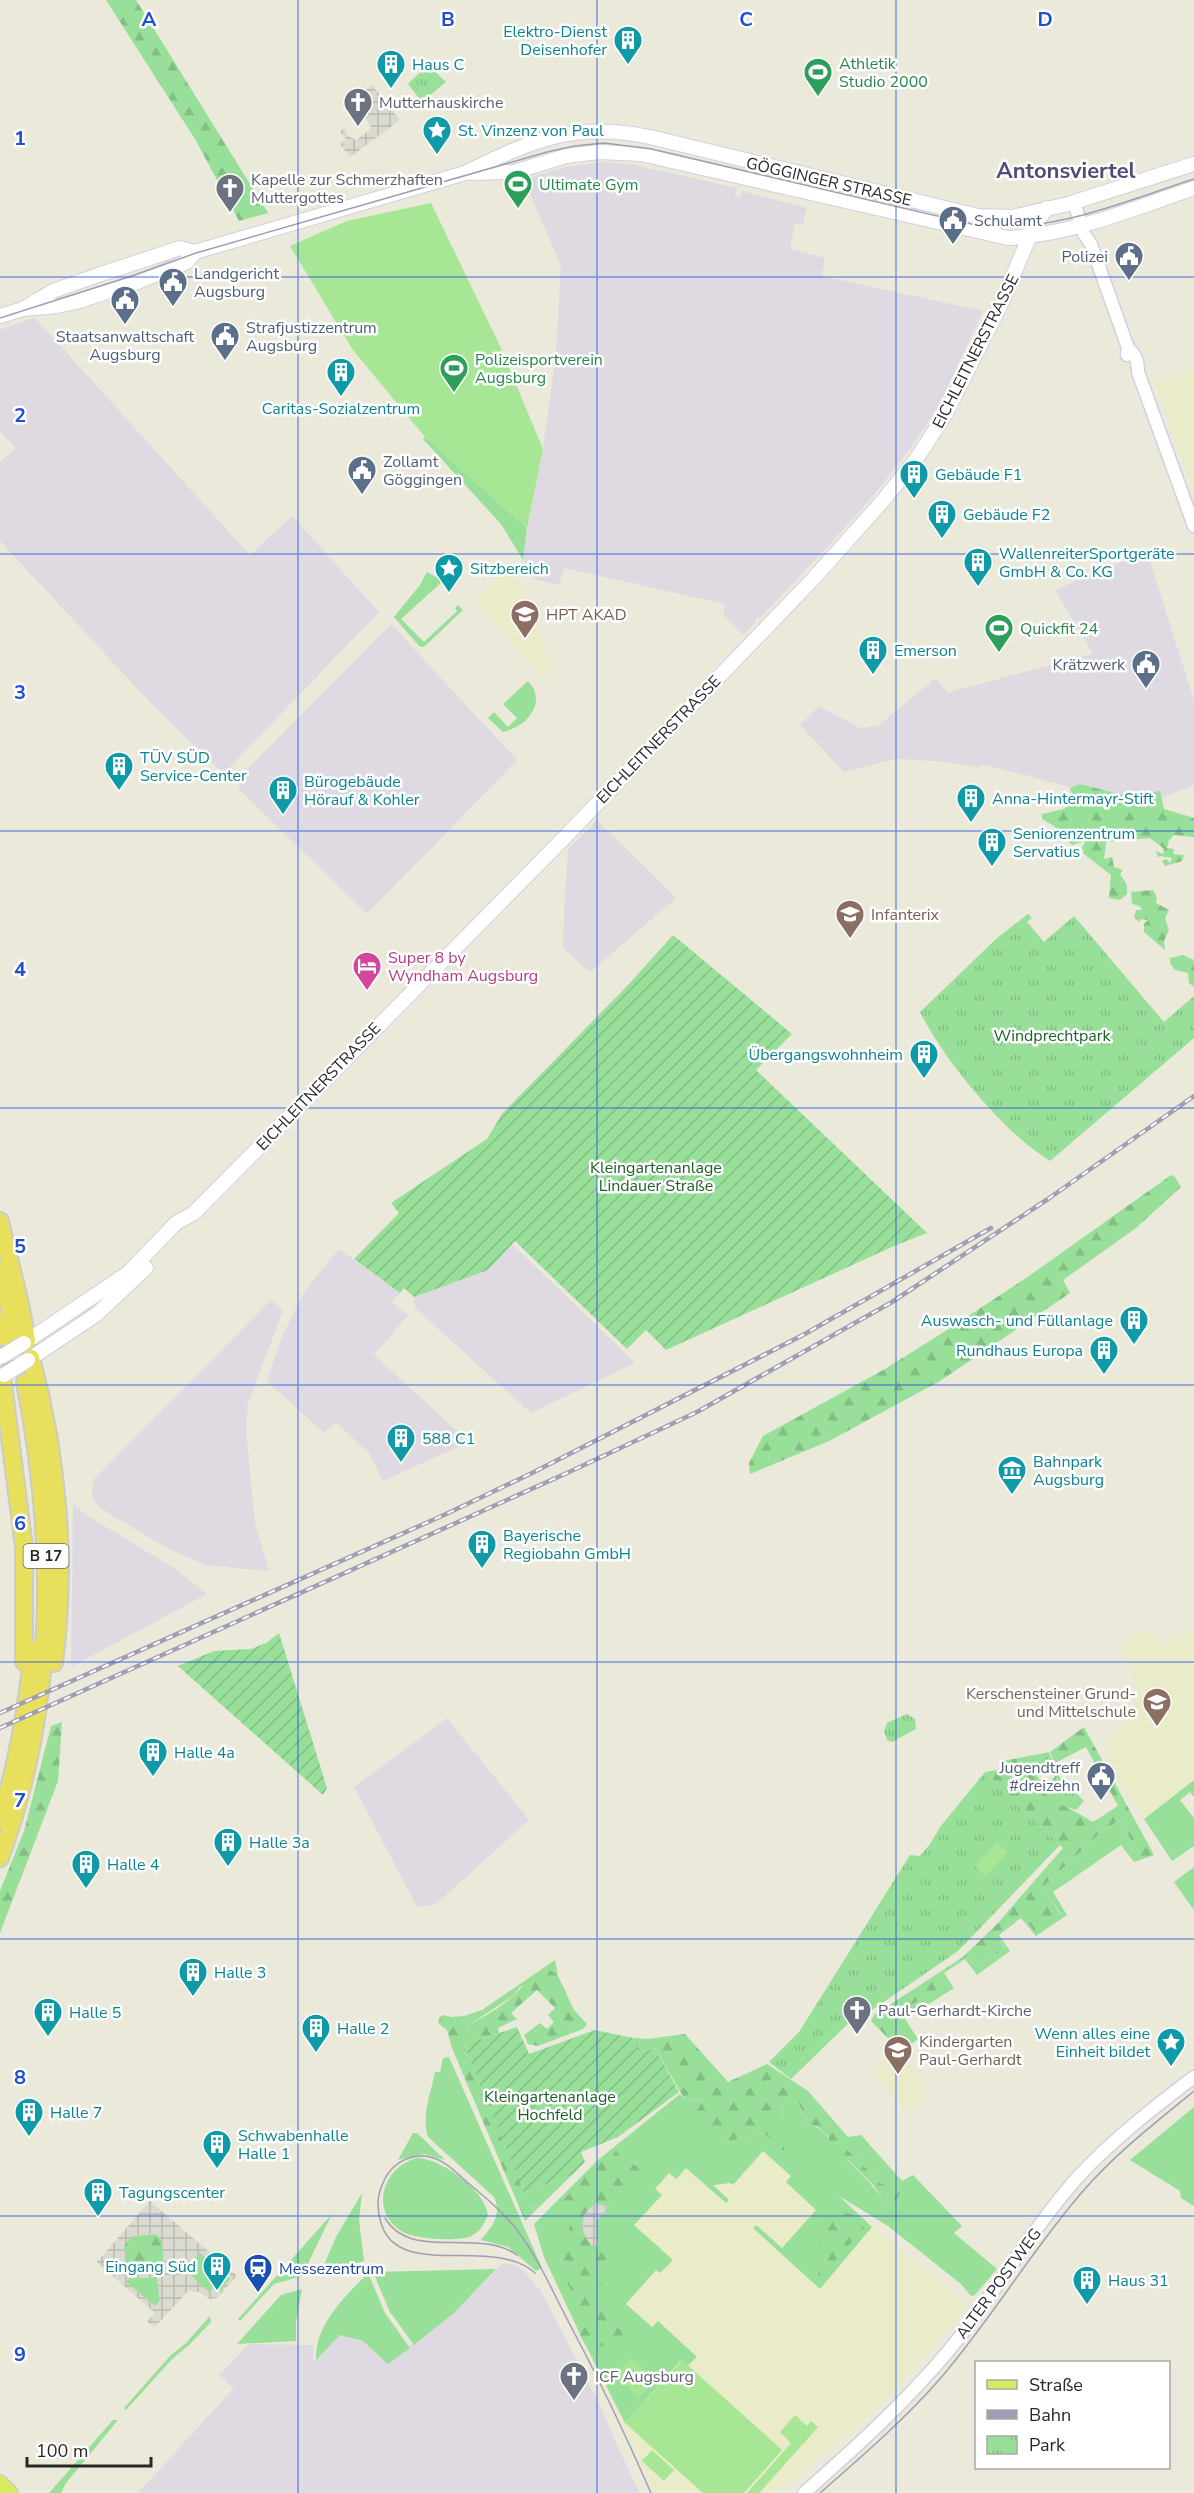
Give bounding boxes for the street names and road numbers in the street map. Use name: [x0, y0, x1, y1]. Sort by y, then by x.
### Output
street label: GÖGGINGER STRASSE: [744, 152, 914, 212]
street label: EICHLEITNERSTRASSE: [927, 271, 1024, 432]
street label: EICHLEITNERSTRASSE: [592, 671, 726, 809]
street label: EICHLEITNERSTRASSE: [252, 1018, 386, 1156]
road number: B 17: [24, 1544, 68, 1568]
street label: ALTER POSTWEG: [951, 2224, 1047, 2344]

